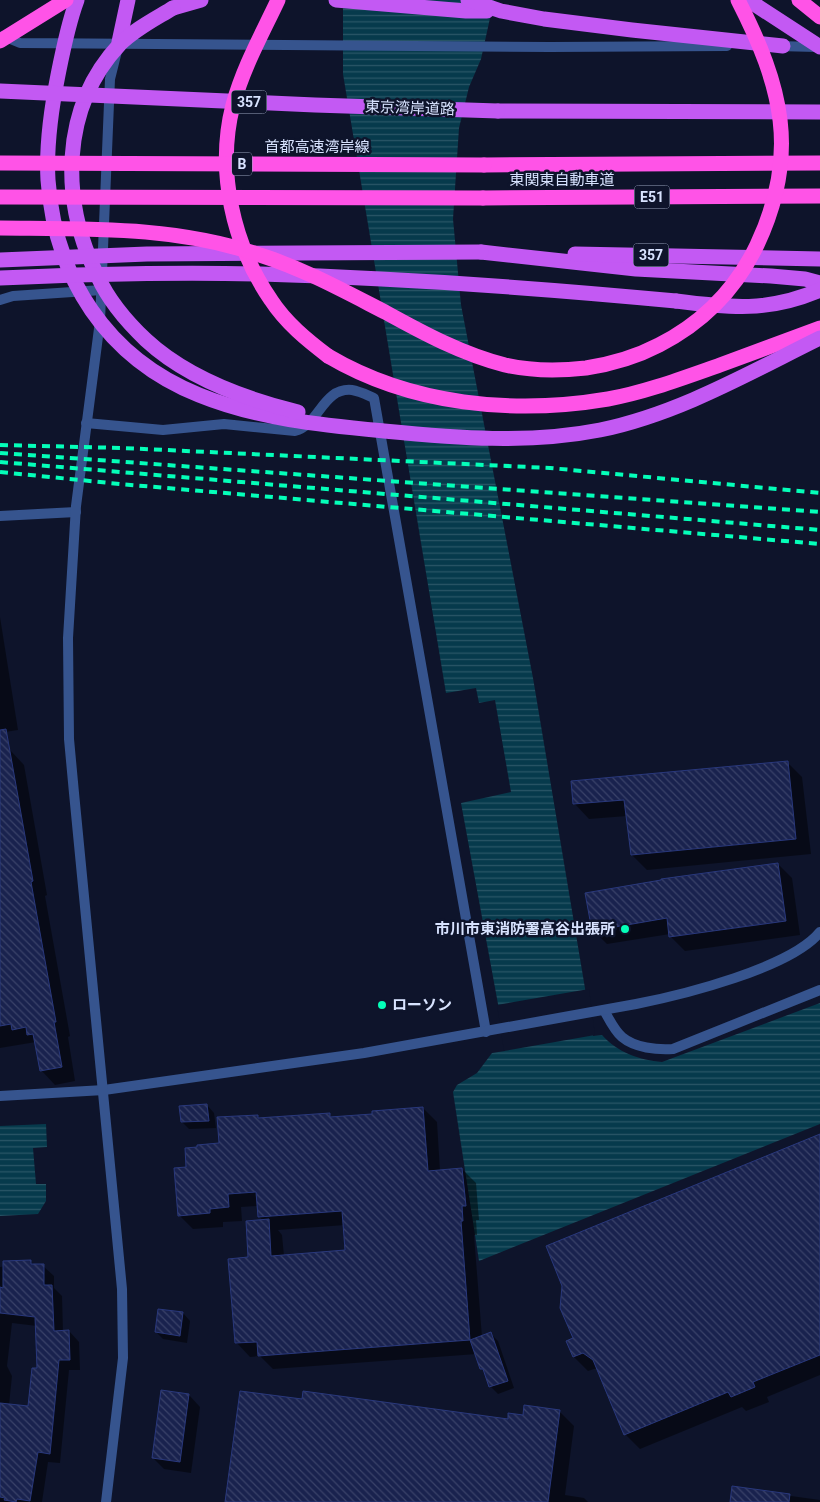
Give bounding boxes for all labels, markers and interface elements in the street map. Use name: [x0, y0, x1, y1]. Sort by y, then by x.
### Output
road number: 357: [232, 90, 266, 114]
street label: 東京湾岸道路: [365, 97, 455, 119]
street label: 首都高速湾岸線: [264, 138, 370, 156]
road number: B: [232, 152, 252, 175]
street label: 東関東自動車道: [509, 171, 615, 189]
road number: E51: [634, 186, 670, 208]
road number: 357: [634, 244, 668, 266]
place label: 市川市東消防署高谷出張所: [435, 920, 615, 938]
marker: 市川市東消防署高谷出張所: [619, 923, 631, 935]
place label: ローソン: [392, 996, 452, 1014]
marker: ローソン: [376, 999, 388, 1011]

